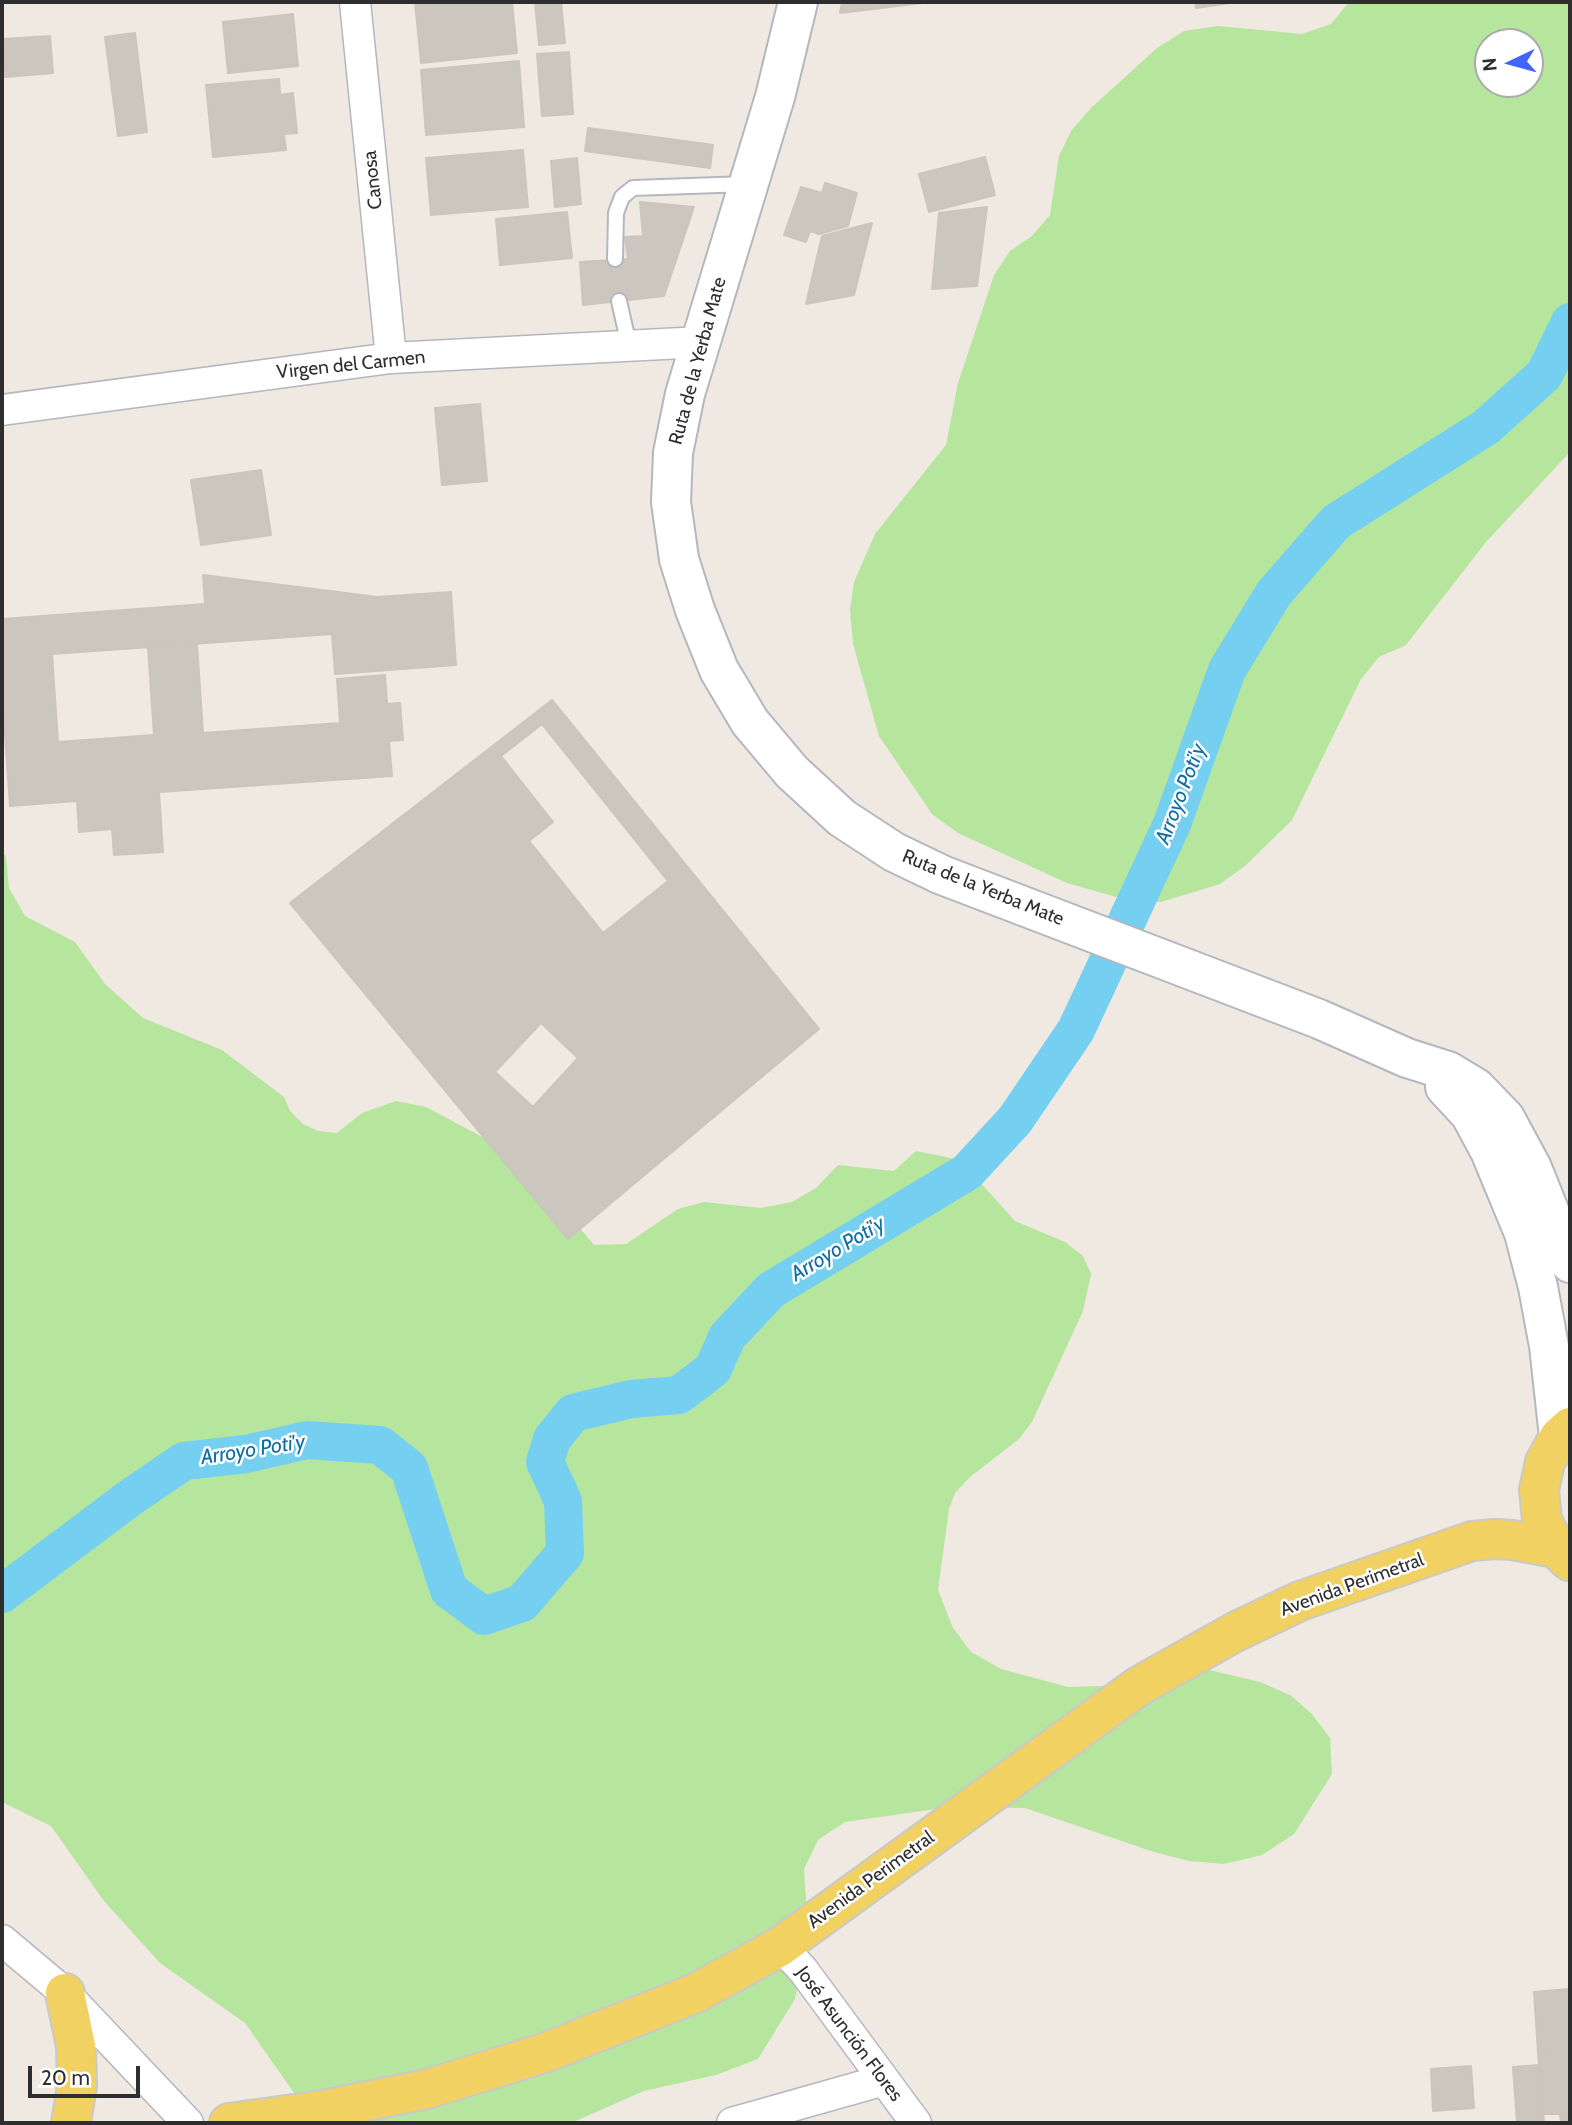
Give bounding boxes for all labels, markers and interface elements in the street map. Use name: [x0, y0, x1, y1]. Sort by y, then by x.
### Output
north arrow: [1474, 28, 1544, 98]
text: N: [1478, 57, 1502, 72]
street label: Canosa: [359, 150, 387, 210]
street label: Ruta de la Yerba Mate: [665, 275, 731, 447]
street label: Virgen del Carmen: [276, 346, 426, 384]
water label: Arroyo Poti'y: [1150, 740, 1212, 848]
street label: Ruta de la Yerba Mate: [899, 845, 1067, 931]
water label: Arroyo Poti'y: [786, 1211, 890, 1287]
water label: Arroyo Poti'y: [199, 1429, 307, 1471]
street label: Avenida Perimetral: [1277, 1548, 1427, 1622]
street label: Avenida Perimetral: [803, 1826, 939, 1934]
street label: José Asunción Flores: [791, 1962, 907, 2106]
scale bar: [32, 2052, 144, 2096]
text: 20 m: [41, 2065, 90, 2090]

